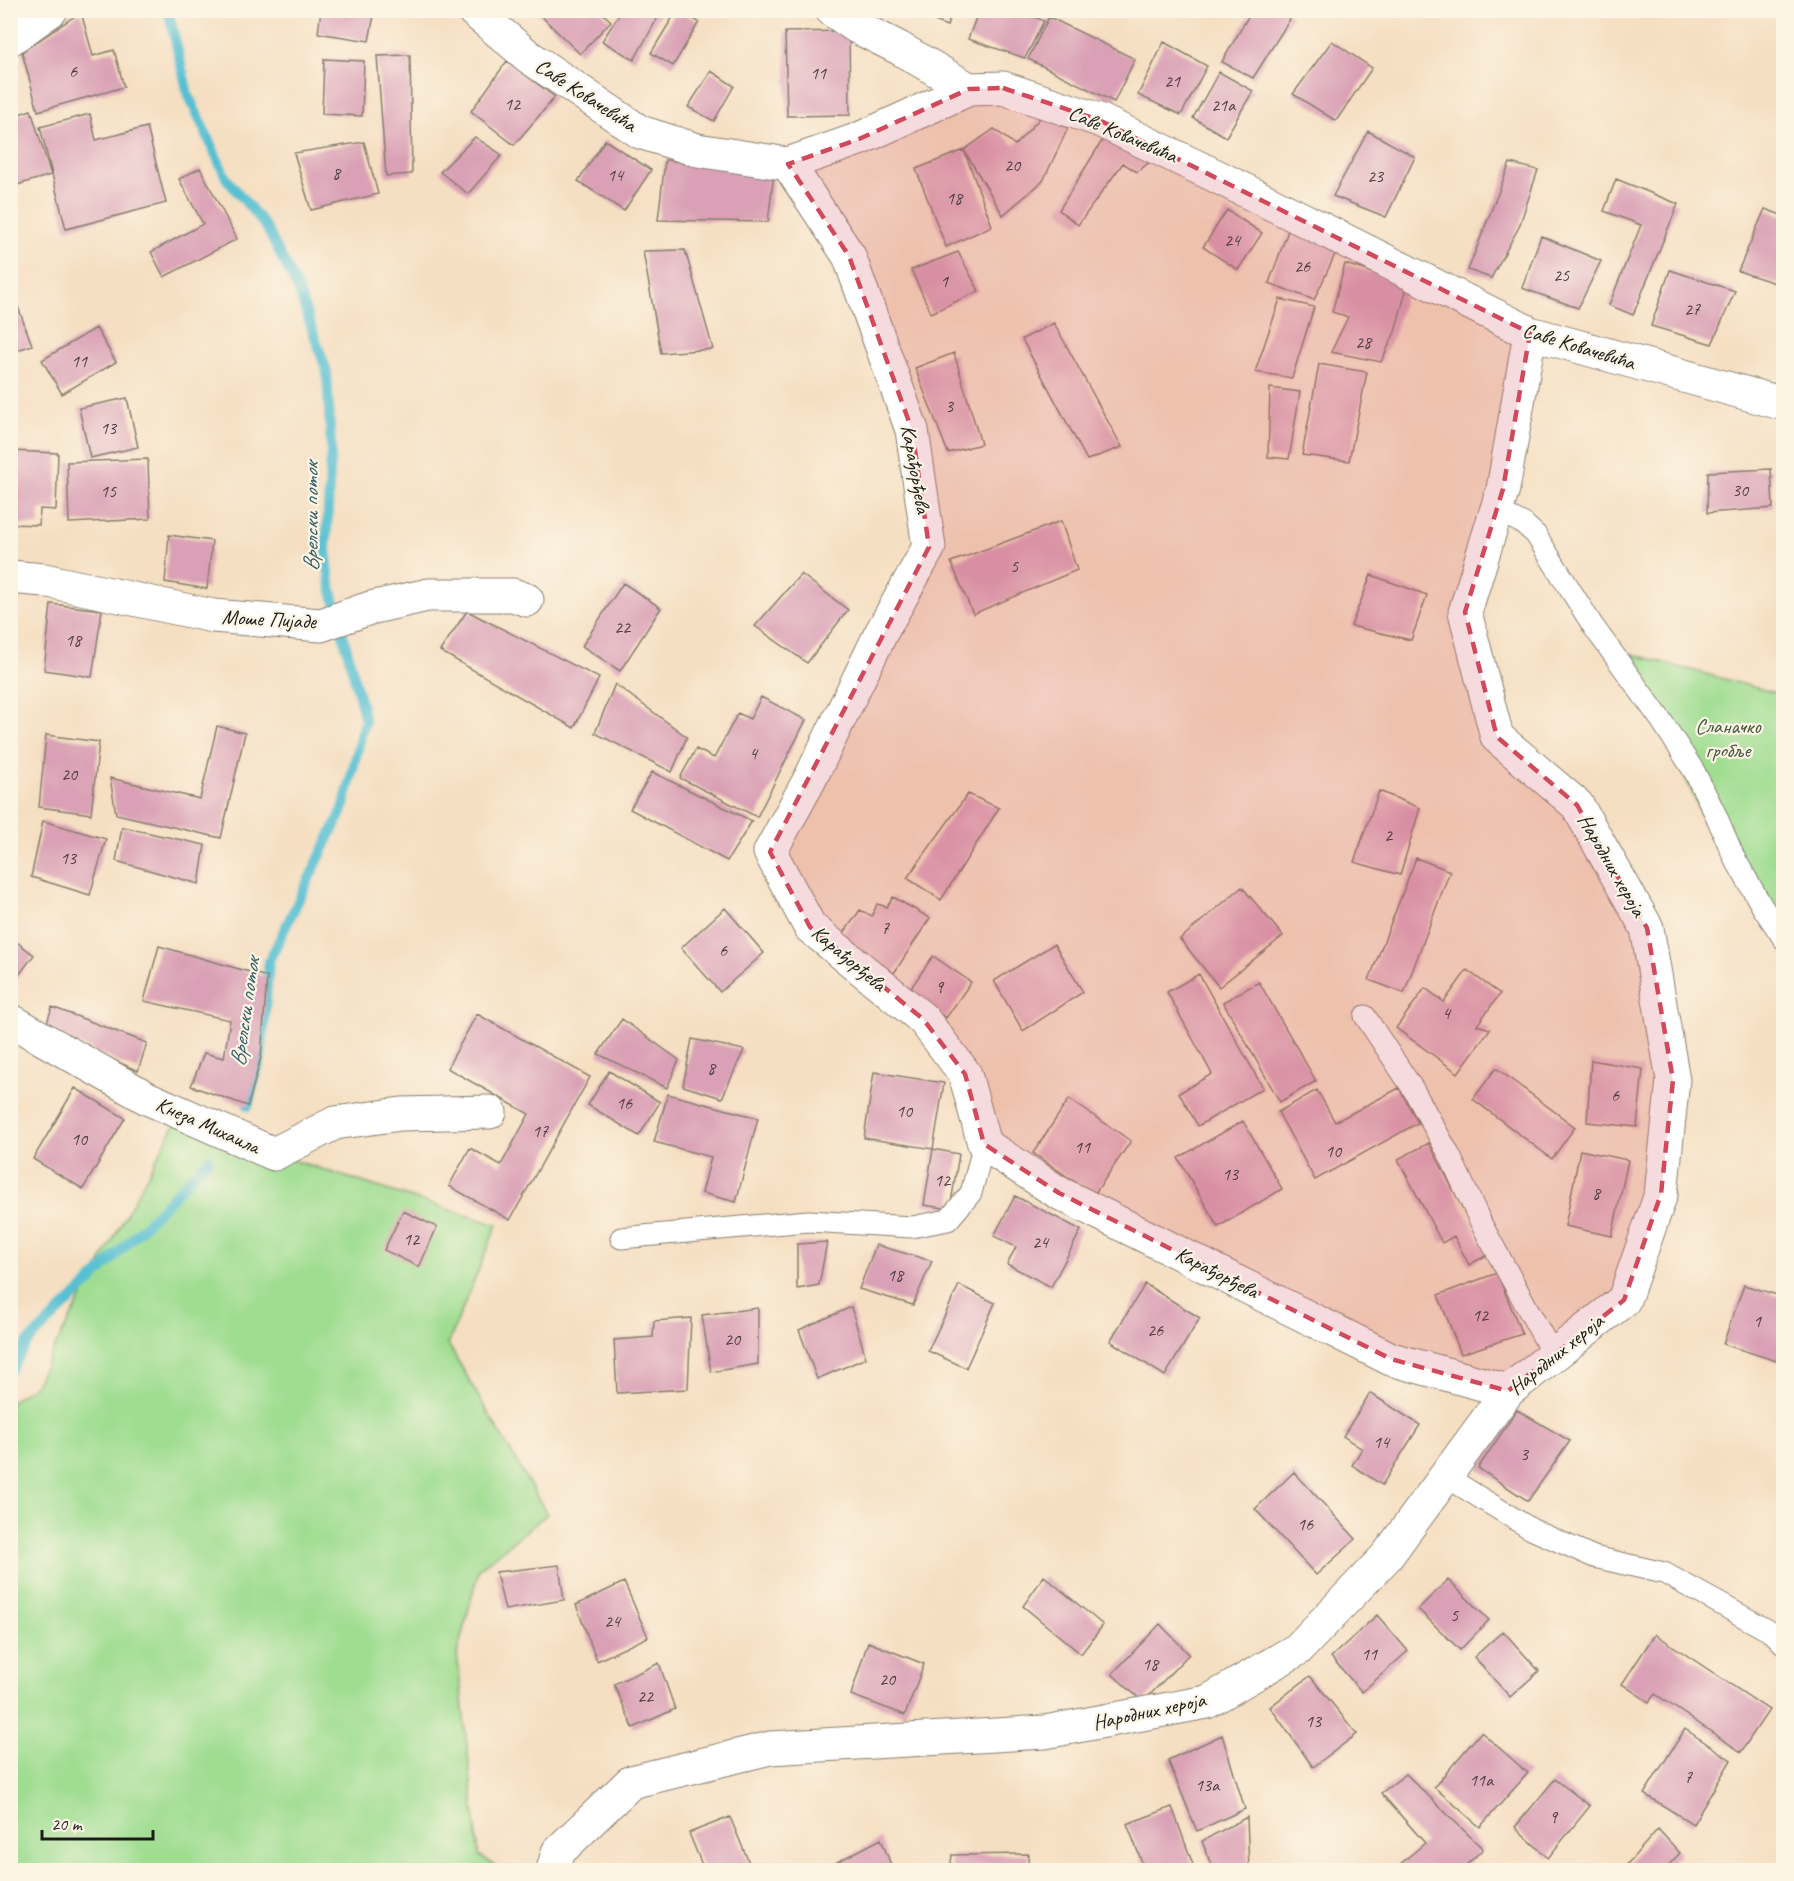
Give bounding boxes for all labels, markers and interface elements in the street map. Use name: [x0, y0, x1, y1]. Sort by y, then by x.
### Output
street label: Саве Ковачевића: [530, 53, 643, 138]
house number: 6: [69, 60, 78, 82]
house number: 11: [810, 62, 827, 84]
house number: 21: [1164, 70, 1181, 92]
house number: 12: [504, 93, 522, 115]
house number: 21a: [1211, 94, 1236, 116]
street label: Саве Ковачевића: [1065, 99, 1183, 169]
house number: 20: [1004, 154, 1022, 176]
house number: 8: [332, 162, 342, 184]
house number: 14: [607, 164, 625, 186]
house number: 23: [1367, 165, 1385, 187]
house number: 18: [946, 187, 964, 209]
house number: 24: [1224, 229, 1242, 251]
house number: 26: [1294, 255, 1311, 277]
house number: 25: [1553, 264, 1570, 286]
house number: 1: [940, 270, 949, 292]
house number: 27: [1684, 298, 1701, 320]
street label: Саве Ковачевића: [1520, 317, 1640, 376]
house number: 28: [1355, 331, 1373, 353]
house number: 11: [71, 350, 88, 372]
house number: 3: [945, 395, 955, 417]
house number: 13: [100, 417, 118, 439]
street label: Карађорђева: [895, 423, 937, 517]
water label: Врелски поток: [297, 459, 325, 572]
house number: 30: [1732, 479, 1750, 501]
house number: 15: [100, 480, 117, 502]
house number: 5: [1010, 555, 1019, 577]
street label: Моше Пијаде: [221, 604, 318, 635]
house number: 22: [614, 616, 632, 638]
house number: 18: [65, 629, 83, 651]
park label: Сланачко гробље: [1695, 713, 1762, 763]
house number: 4: [749, 742, 759, 764]
house number: 20: [61, 763, 79, 785]
street label: Народних хероја: [1572, 809, 1653, 923]
house number: 2: [1384, 824, 1394, 846]
house number: 13: [60, 847, 78, 869]
house number: 7: [881, 917, 890, 939]
street label: Карађорђева: [806, 919, 893, 998]
house number: 6: [719, 939, 728, 961]
water label: Врелски поток: [224, 952, 267, 1068]
house number: 9: [935, 976, 945, 998]
house number: 4: [1442, 1002, 1452, 1024]
house number: 8: [707, 1057, 717, 1079]
house number: 6: [1611, 1084, 1620, 1106]
street label: Кнеза Михаила: [152, 1091, 266, 1160]
house number: 16: [616, 1092, 633, 1114]
house number: 10: [896, 1100, 914, 1122]
house number: 17: [532, 1120, 549, 1142]
house number: 10: [71, 1128, 89, 1150]
house number: 11: [1074, 1136, 1091, 1158]
house number: 10: [1325, 1140, 1343, 1162]
house number: 13: [1222, 1163, 1240, 1185]
house number: 12: [934, 1169, 952, 1191]
house number: 8: [1592, 1182, 1602, 1204]
house number: 12: [403, 1228, 421, 1250]
house number: 24: [1032, 1231, 1050, 1253]
street label: Карађорђева: [1171, 1240, 1264, 1305]
house number: 18: [887, 1264, 905, 1286]
house number: 12: [1472, 1304, 1490, 1326]
street label: Народних хероја: [1503, 1307, 1610, 1400]
house number: 1: [1753, 1310, 1762, 1332]
house number: 26: [1147, 1319, 1164, 1341]
house number: 20: [724, 1328, 742, 1350]
house number: 14: [1373, 1431, 1391, 1453]
house number: 3: [1520, 1443, 1530, 1465]
house number: 16: [1297, 1513, 1314, 1535]
house number: 5: [1450, 1604, 1459, 1626]
house number: 24: [604, 1610, 622, 1632]
house number: 11: [1361, 1643, 1378, 1665]
house number: 18: [1142, 1653, 1160, 1675]
house number: 20: [879, 1668, 897, 1690]
house number: 22: [637, 1685, 655, 1707]
street label: Народних хероја: [1090, 1686, 1209, 1736]
house number: 13: [1305, 1710, 1323, 1732]
house number: 7: [1684, 1766, 1693, 1788]
house number: 11a: [1469, 1769, 1494, 1791]
house number: 13a: [1195, 1774, 1220, 1796]
scale bar: [42, 1803, 153, 1841]
house number: 9: [1549, 1806, 1559, 1828]
text: 20 m: [51, 1813, 84, 1835]

